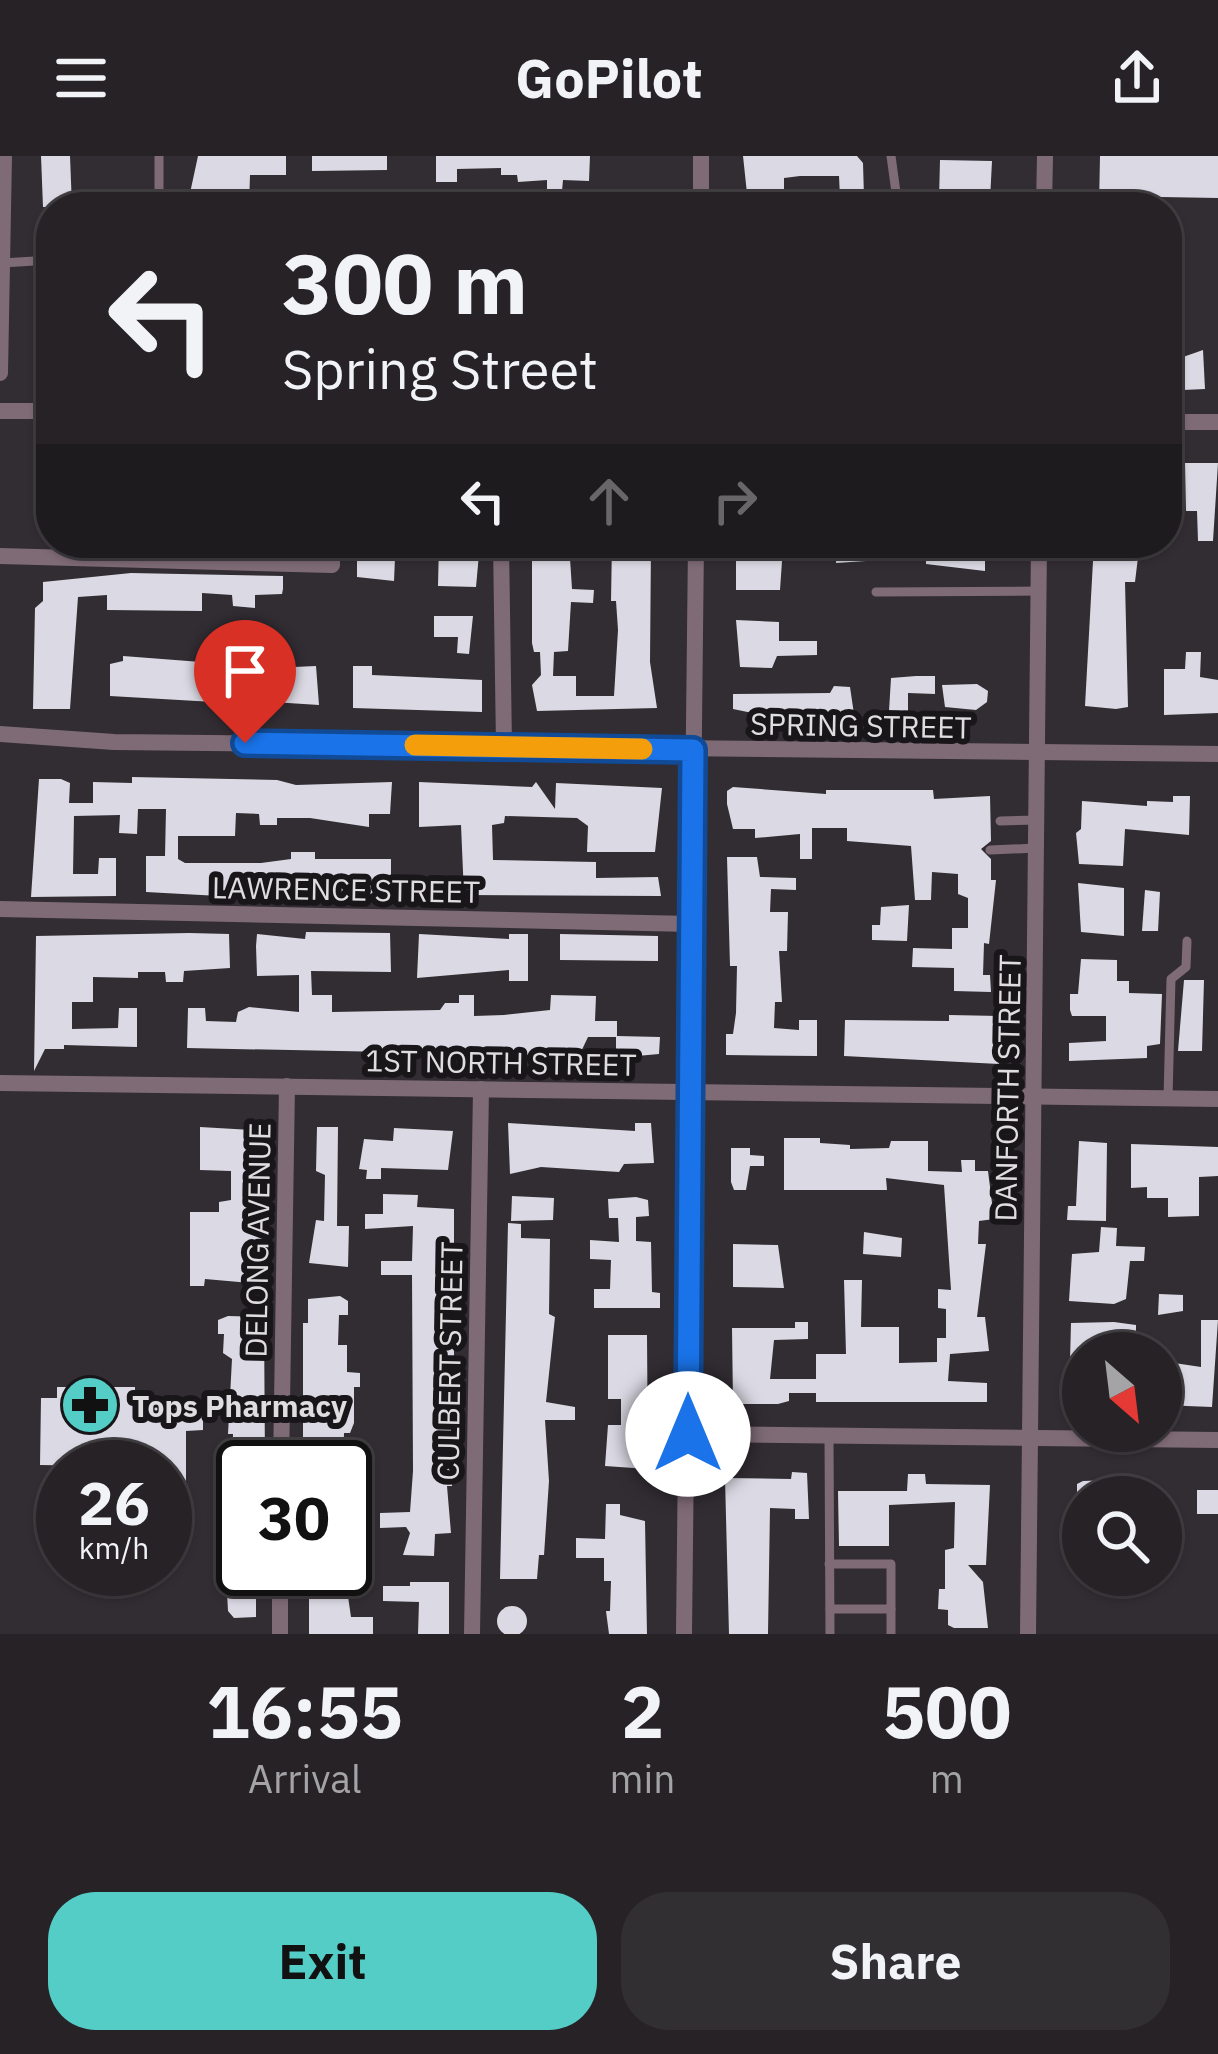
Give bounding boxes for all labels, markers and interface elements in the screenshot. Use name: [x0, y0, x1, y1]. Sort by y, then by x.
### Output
text: GoPilot: [515, 43, 703, 113]
icon: menu: [48, 45, 114, 111]
icon: share: [1104, 45, 1170, 111]
text: 300 m: [282, 228, 528, 337]
icon: left: [84, 240, 240, 396]
text: Spring Street: [282, 334, 598, 404]
icon: left: [450, 468, 516, 534]
icon: ahead: [576, 468, 642, 534]
icon: right: [702, 468, 768, 534]
pin: [194, 620, 296, 743]
icon: arrive: [212, 638, 278, 704]
street label: SPRING STREET: [750, 704, 972, 746]
street label: LAWRENCE STREET: [212, 867, 480, 911]
street label: DANFORTH STREET: [985, 954, 1029, 1222]
street label: 1ST NORTH STREET: [365, 1040, 637, 1084]
street label: DELONG AVENUE: [235, 1122, 279, 1358]
street label: CULBERT STREET: [427, 1241, 471, 1481]
north arrow: [1062, 1332, 1182, 1452]
map controls: [1062, 1332, 1182, 1596]
position arrow: [625, 1371, 751, 1497]
pharmacy icon: Tops Pharmacy: [59, 1374, 121, 1436]
place label: Tops Pharmacy: [132, 1386, 347, 1425]
speed limit sign: 30: [216, 1440, 372, 1596]
text: 26: [78, 1463, 150, 1542]
button: search: [1062, 1476, 1182, 1596]
text: km/h: [79, 1528, 149, 1567]
text: 16:55: [206, 1664, 403, 1758]
text: 2: [621, 1664, 664, 1758]
text: 500: [882, 1664, 1012, 1758]
text: Arrival: [248, 1753, 362, 1804]
text: min: [610, 1753, 675, 1804]
text: m: [930, 1753, 964, 1804]
button: Exit: [48, 1892, 597, 2030]
button: Share: [621, 1892, 1170, 2030]

